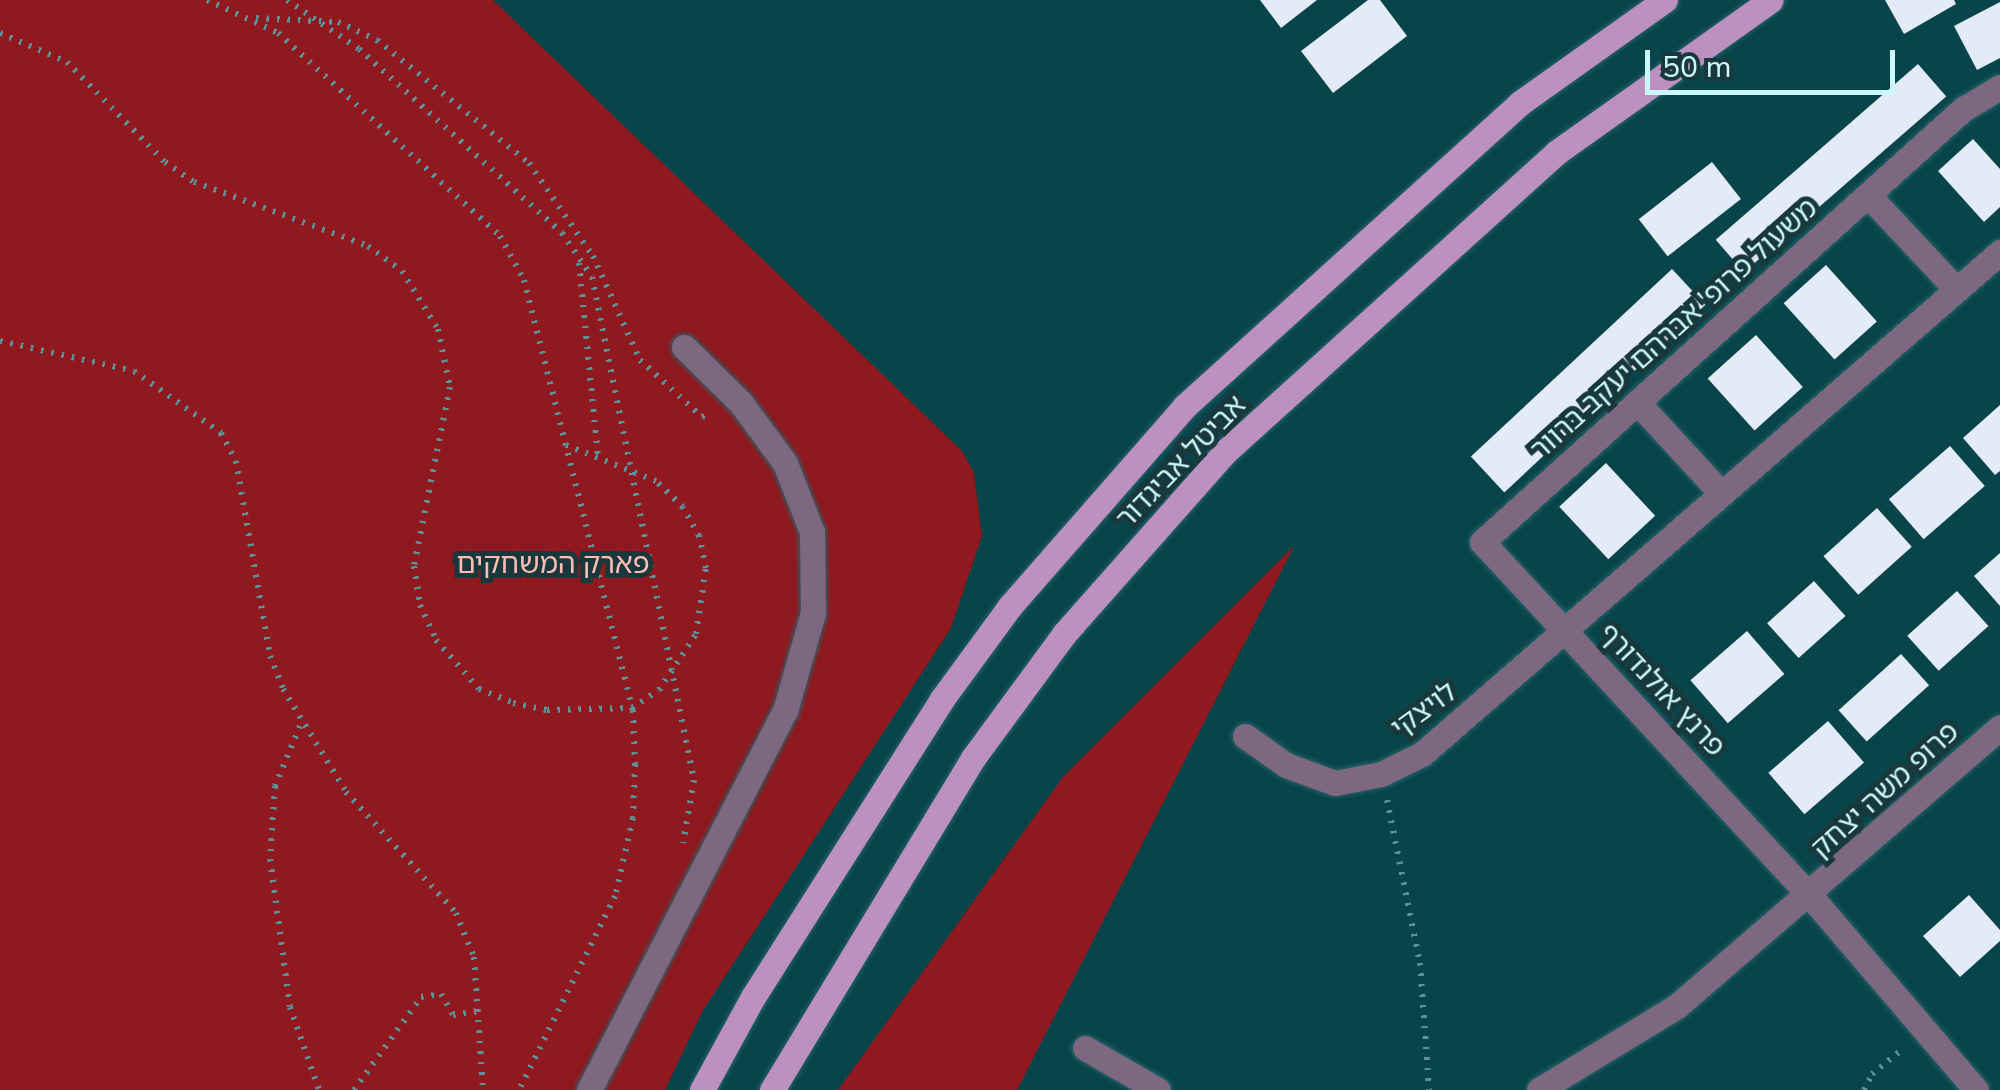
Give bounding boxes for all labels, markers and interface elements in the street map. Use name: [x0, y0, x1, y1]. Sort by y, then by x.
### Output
scale bar: [1650, 30, 1900, 92]
text: 50 m: [1662, 47, 1731, 88]
street label: משעול פרופ' אברהם יעקב ברוור: [1524, 192, 1824, 466]
street label: אביטל אביגדור: [1109, 389, 1253, 535]
park label: פארק המשחקים: [456, 547, 650, 581]
street label: פרנץ אולנדורף: [1592, 616, 1732, 764]
street label: לויצקי: [1385, 675, 1463, 745]
street label: פרופ משה יצחק: [1804, 715, 1966, 865]

